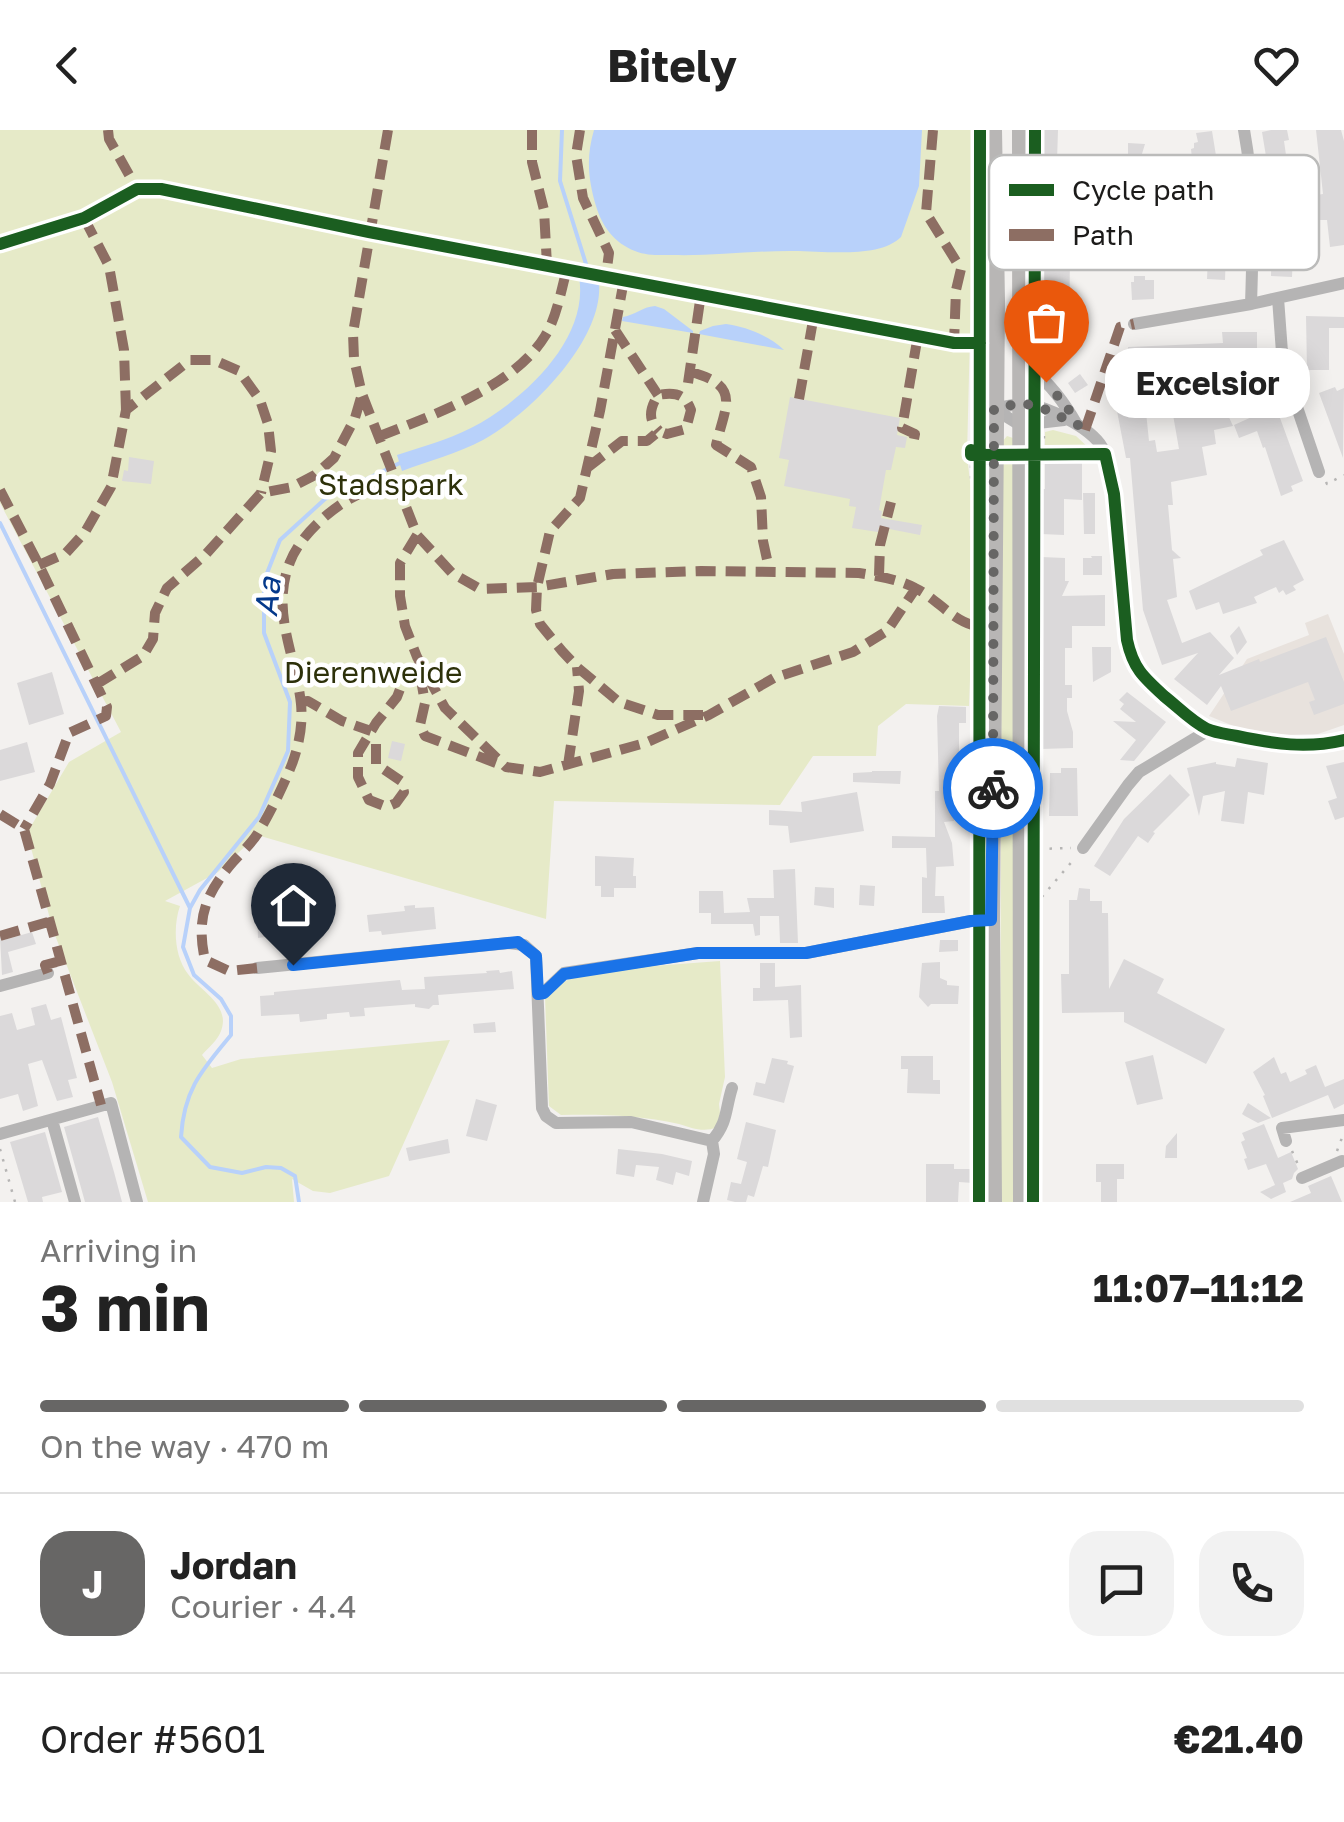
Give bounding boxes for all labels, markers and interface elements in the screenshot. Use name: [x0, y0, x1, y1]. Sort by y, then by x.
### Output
icon: back: [40, 38, 95, 93]
text: Bitely: [607, 38, 737, 92]
icon: heart: [1249, 38, 1304, 93]
legend: [989, 155, 1319, 270]
text: Cycle path: [1072, 173, 1215, 206]
text: Path: [1072, 218, 1134, 251]
pin: [1004, 280, 1089, 383]
icon: bag: [1019, 295, 1074, 350]
callout: Excelsior: [1106, 347, 1311, 417]
text: Excelsior: [1135, 364, 1280, 402]
park label: Stadspark: [318, 466, 464, 502]
water label: Aa: [246, 573, 288, 619]
park label: Dierenweide: [284, 654, 462, 690]
courier: [943, 738, 1043, 838]
icon: bike: [966, 761, 1021, 816]
pin: [251, 863, 336, 966]
icon: home: [266, 878, 321, 933]
text: Arriving in: [40, 1231, 197, 1269]
text: 11:07–11:12: [1093, 1265, 1304, 1310]
text: 3 min: [40, 1267, 210, 1345]
text: On the way · 470 m: [40, 1427, 329, 1465]
button: chat: [1069, 1531, 1174, 1636]
button: phone: [1199, 1531, 1304, 1636]
text: Jordan: [170, 1542, 297, 1587]
text: J: [82, 1561, 103, 1606]
text: Courier · 4.4: [170, 1587, 357, 1625]
text: Order #5601: [40, 1716, 265, 1761]
text: €21.40: [1174, 1716, 1304, 1761]

